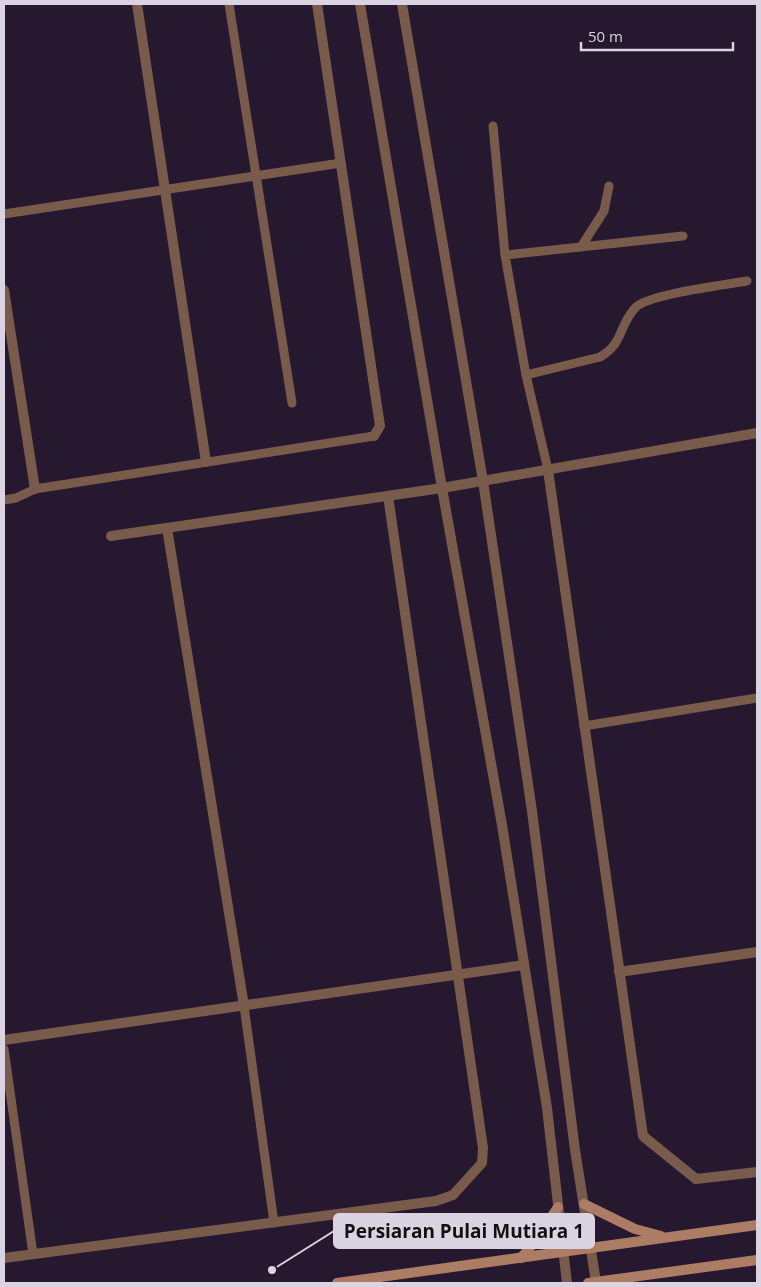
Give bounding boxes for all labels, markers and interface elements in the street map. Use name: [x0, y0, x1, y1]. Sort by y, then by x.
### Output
scale bar: [581, 20, 734, 52]
text: 50 m: [588, 26, 623, 46]
callout: Persiaran Pulai Mutiara 1: [334, 1214, 594, 1248]
text: Persiaran Pulai Mutiara 1: [344, 1218, 584, 1244]

